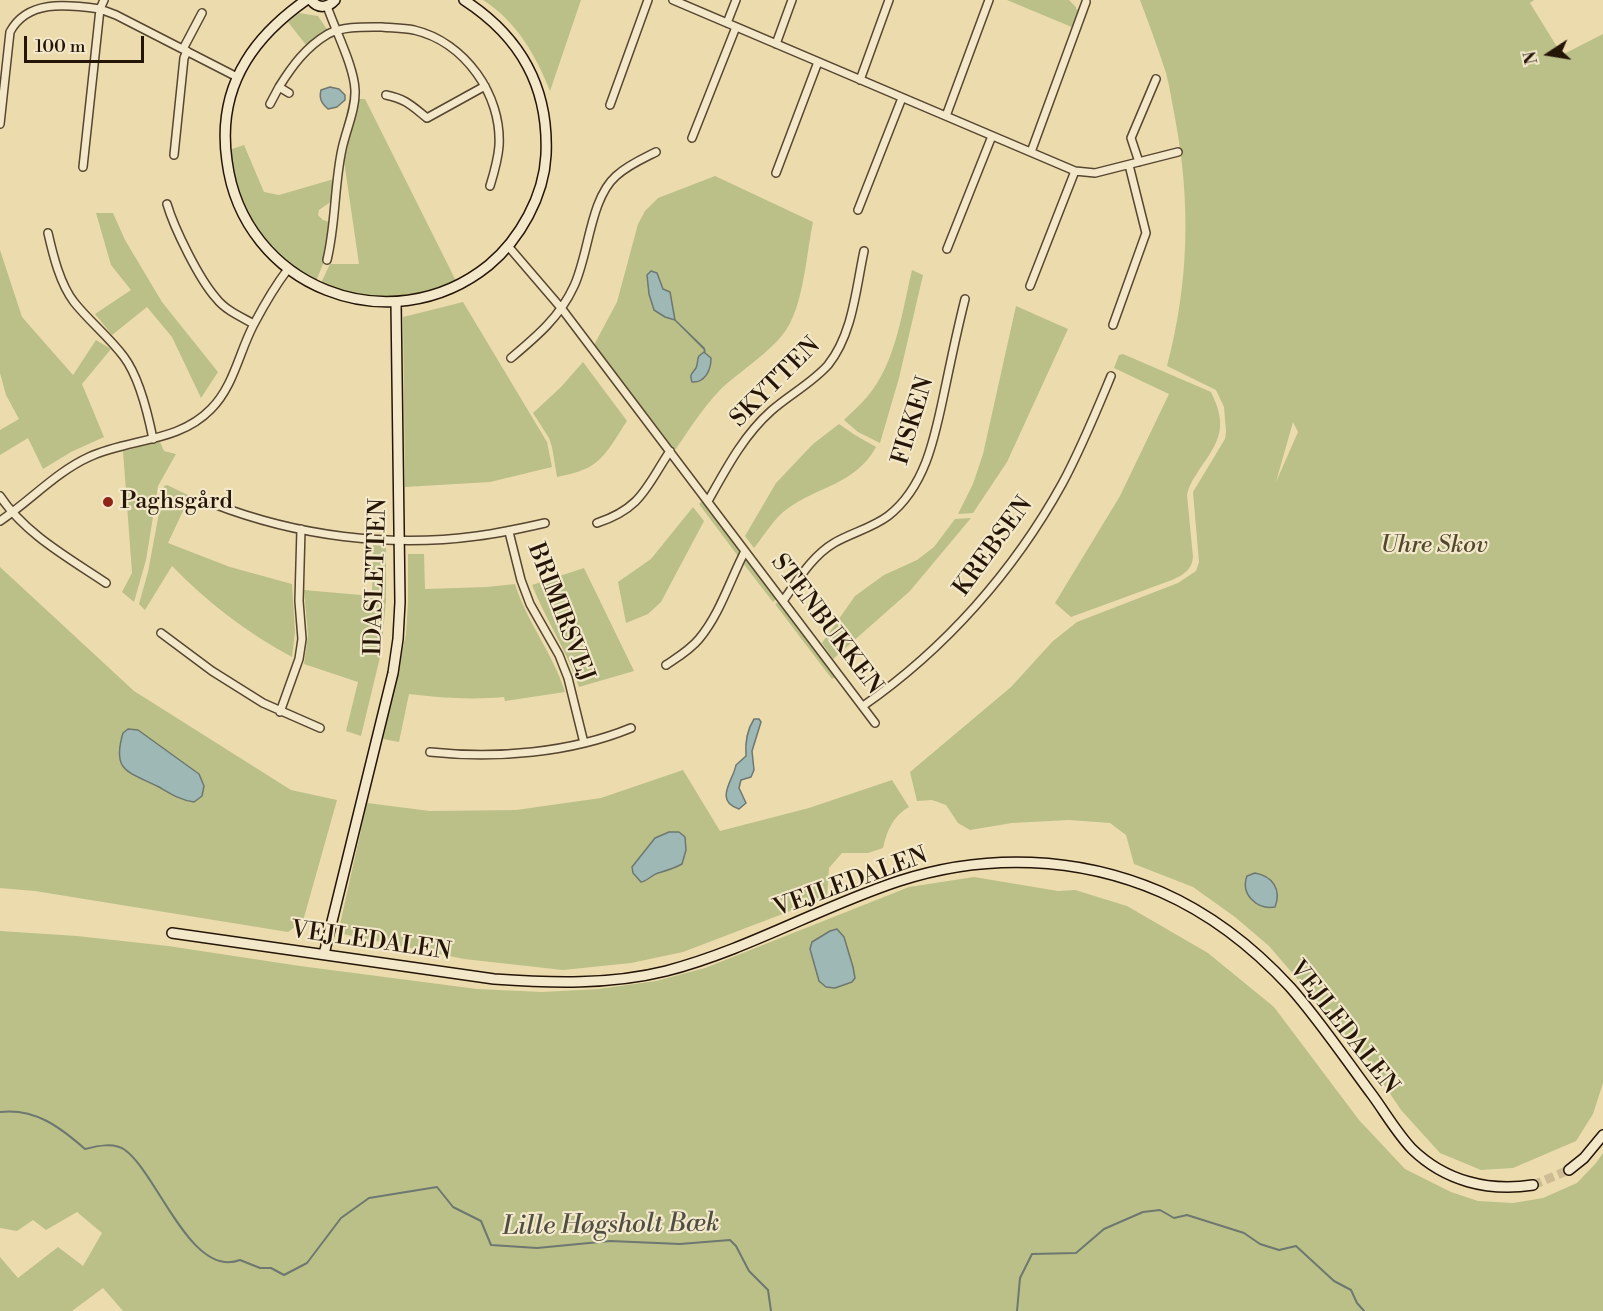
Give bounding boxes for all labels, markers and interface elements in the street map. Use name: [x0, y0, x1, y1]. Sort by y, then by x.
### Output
scale bar: [27, 24, 147, 62]
north arrow: [1519, 24, 1579, 84]
text: 100 m: [35, 35, 86, 58]
text: N: [1520, 49, 1542, 66]
street label: SKYTTEN: [725, 332, 827, 434]
street label: FISKEN: [887, 373, 941, 469]
place label: Paghsgård: [120, 488, 233, 516]
street label: KREBSEN: [948, 492, 1040, 602]
marker: Paghsgård: [101, 495, 115, 509]
street label: IDASLETTEN: [360, 498, 394, 656]
park label: Uhre Skov: [1380, 532, 1488, 560]
street label: BRIMIRSVEJ: [520, 539, 600, 687]
street label: STENBUKKEN: [764, 549, 888, 701]
street label: VEJLEDALEN: [770, 842, 932, 924]
street label: VEJLEDALEN: [289, 917, 453, 967]
street label: VEJLEDALEN: [1282, 956, 1404, 1100]
water label: Lille Høgsholt Bæk: [502, 1209, 720, 1243]

